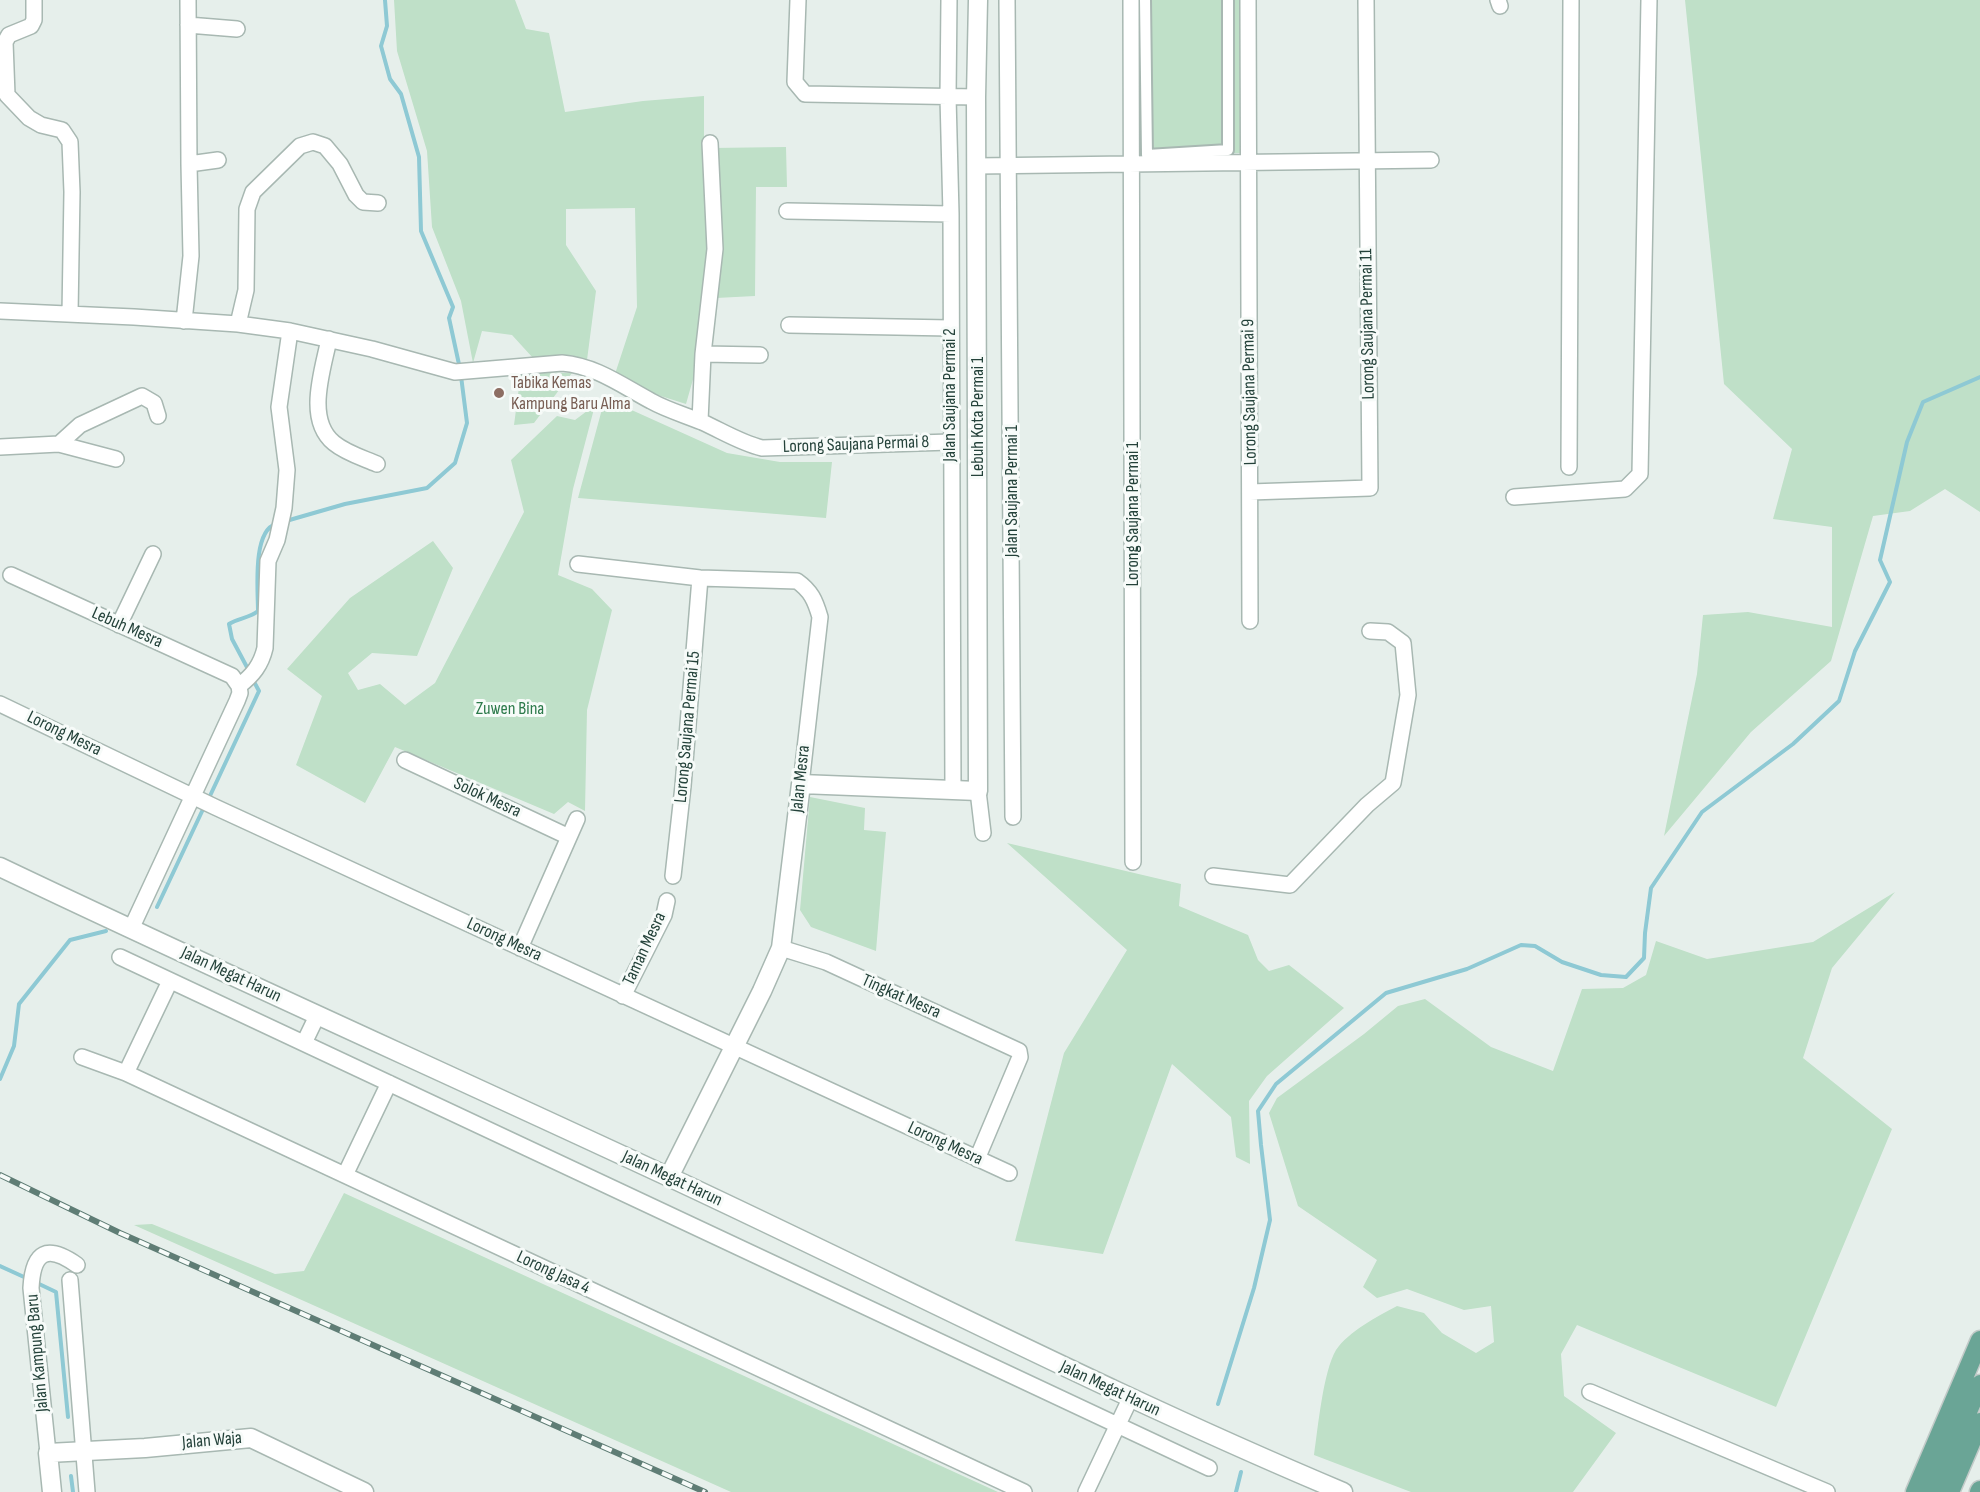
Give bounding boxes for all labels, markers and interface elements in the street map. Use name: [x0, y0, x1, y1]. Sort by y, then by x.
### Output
street label: Lorong Saujana Permai 11: [1356, 248, 1380, 400]
street label: Lorong Saujana Permai 9: [1238, 319, 1262, 465]
street label: Jalan Saujana Permai 2: [939, 328, 961, 462]
street label: Lebuh Kota Permai 1: [967, 357, 989, 477]
place label: Tabika Kemas Kampung Baru Alma: [511, 372, 631, 415]
marker: Tabika Kemas Kampung Baru Alma: [492, 386, 506, 400]
street label: Jalan Saujana Permai 1: [1001, 425, 1023, 557]
street label: Lorong Saujana Permai 8: [782, 432, 930, 458]
street label: Lorong Saujana Permai 1: [1122, 442, 1144, 586]
street label: Lebuh Mesra: [88, 603, 166, 653]
street label: Lorong Saujana Permai 15: [671, 650, 705, 804]
park label: Zuwen Bina: [476, 698, 544, 720]
street label: Lorong Mesra: [23, 707, 105, 761]
street label: Jalan Mesra: [787, 744, 815, 814]
street label: Solok Mesra: [450, 773, 524, 823]
street label: Taman Mesra: [619, 909, 671, 989]
street label: Lorong Mesra: [463, 913, 545, 967]
street label: Jalan Megat Harun: [177, 942, 285, 1008]
street label: Tingkat Mesra: [858, 970, 944, 1024]
street label: Lorong Mesra: [904, 1117, 986, 1171]
street label: Jalan Megat Harun: [618, 1146, 726, 1212]
street label: Lorong Jasa 4: [513, 1247, 593, 1299]
street label: Jalan Kampung Baru: [22, 1293, 54, 1413]
street label: Jalan Megat Harun: [1056, 1356, 1164, 1422]
street label: Jalan Waja: [181, 1428, 243, 1454]

